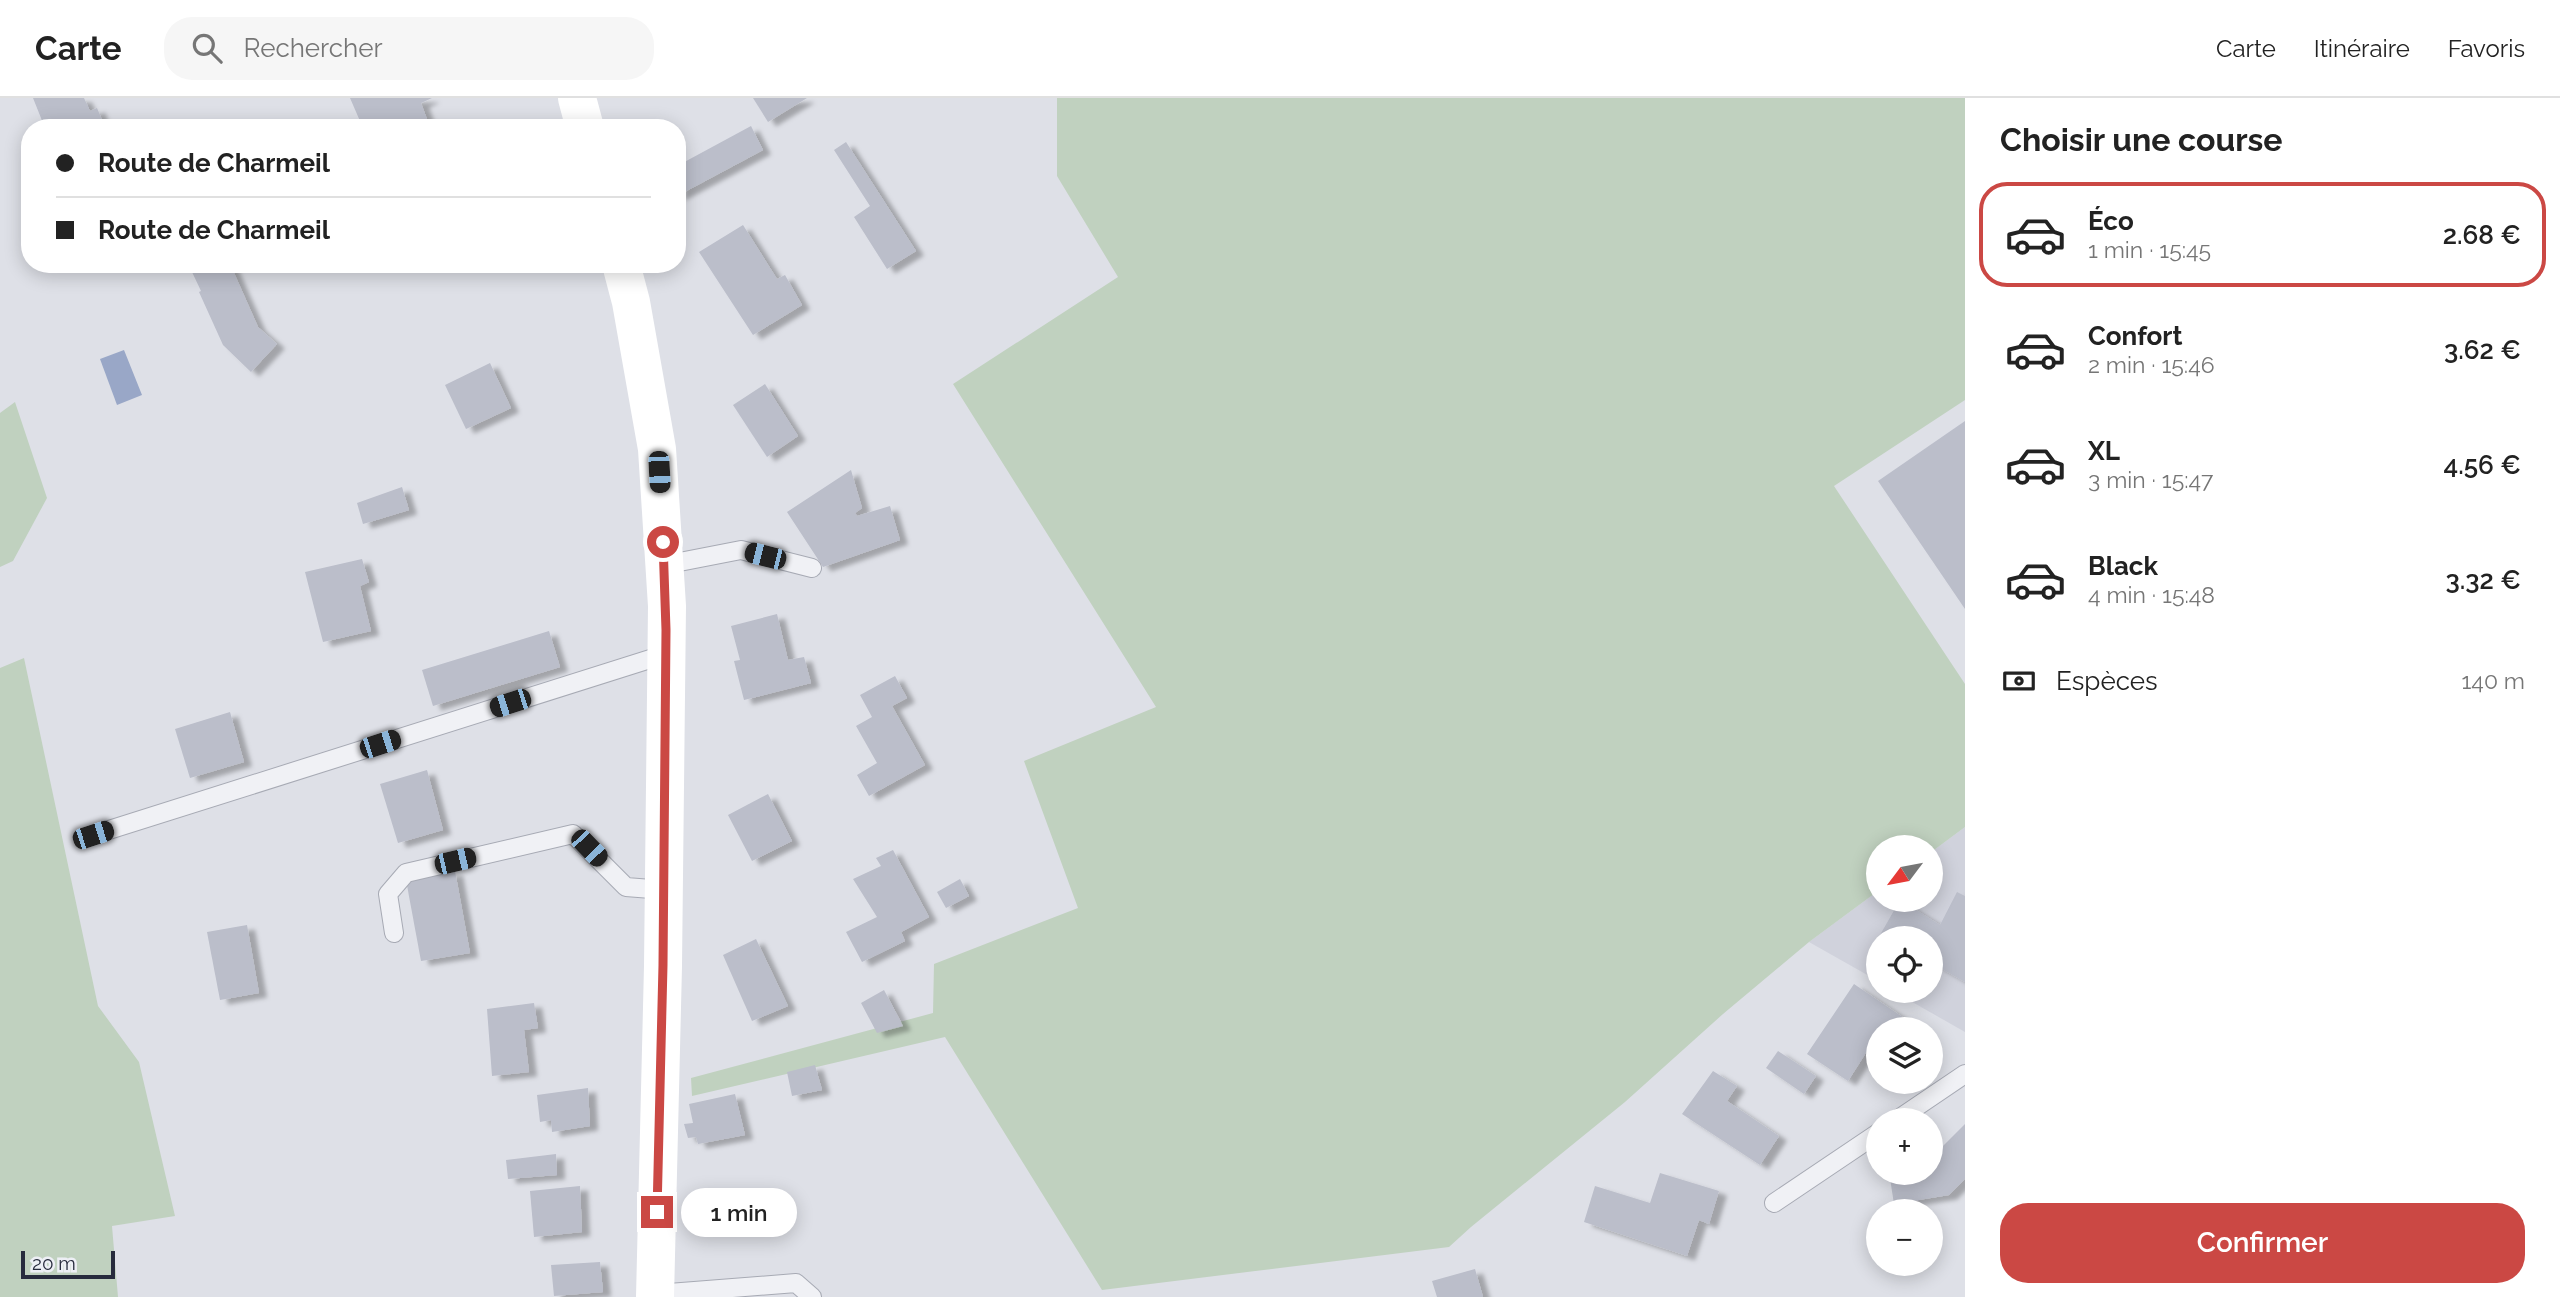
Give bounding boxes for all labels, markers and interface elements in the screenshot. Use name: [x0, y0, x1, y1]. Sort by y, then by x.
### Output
search box: [164, 17, 654, 80]
text: Carte: [35, 29, 122, 68]
icon: search: [188, 29, 226, 67]
text: Rechercher: [244, 33, 383, 63]
text: Carte: [2216, 34, 2276, 63]
text: Itinéraire: [2314, 34, 2410, 63]
text: Favoris: [2448, 34, 2525, 63]
text: Choisir une course: [2000, 121, 2283, 158]
text: Route de Charmeil: [98, 148, 330, 178]
icon: car: [2004, 203, 2067, 266]
text: Éco: [2088, 206, 2134, 236]
text: Route de Charmeil: [98, 215, 330, 245]
text: 2.68 €: [2443, 220, 2521, 250]
text: 1 min · 15:45: [2088, 236, 2211, 263]
icon: car: [2004, 318, 2067, 381]
text: Confort: [2088, 321, 2182, 351]
text: 3.62 €: [2444, 335, 2521, 365]
text: 2 min · 15:46: [2088, 351, 2215, 378]
icon: car: [2004, 433, 2067, 496]
text: XL: [2088, 436, 2120, 466]
car: [648, 450, 671, 494]
text: 4.56 €: [2444, 450, 2521, 480]
text: 3 min · 15:47: [2088, 466, 2213, 493]
route start: [647, 526, 679, 558]
car: [743, 541, 788, 571]
icon: car: [2004, 548, 2067, 611]
text: Black: [2088, 551, 2158, 581]
text: 3.32 €: [2445, 565, 2521, 595]
text: 4 min · 15:48: [2088, 581, 2215, 608]
icon: cash: [2000, 662, 2038, 700]
text: Espèces: [2056, 666, 2158, 696]
text: 140 m: [2462, 667, 2525, 694]
car: [487, 687, 534, 719]
car: [357, 728, 404, 760]
car: [70, 819, 117, 851]
car: [567, 826, 612, 870]
north arrow: [1866, 835, 1942, 912]
map controls: [1866, 835, 1943, 1276]
car: [433, 846, 478, 876]
button: locate: [1866, 926, 1943, 1003]
button: layers: [1866, 1017, 1943, 1094]
button: +: [1866, 1108, 1943, 1185]
callout: 1 min: [682, 1188, 797, 1236]
route end: [641, 1196, 673, 1228]
text: 1 min: [710, 1199, 768, 1226]
button: −: [1866, 1199, 1943, 1276]
button: Confirmer: [2000, 1203, 2525, 1283]
scale bar: [21, 1248, 116, 1280]
text: 20 m: [32, 1252, 76, 1274]

